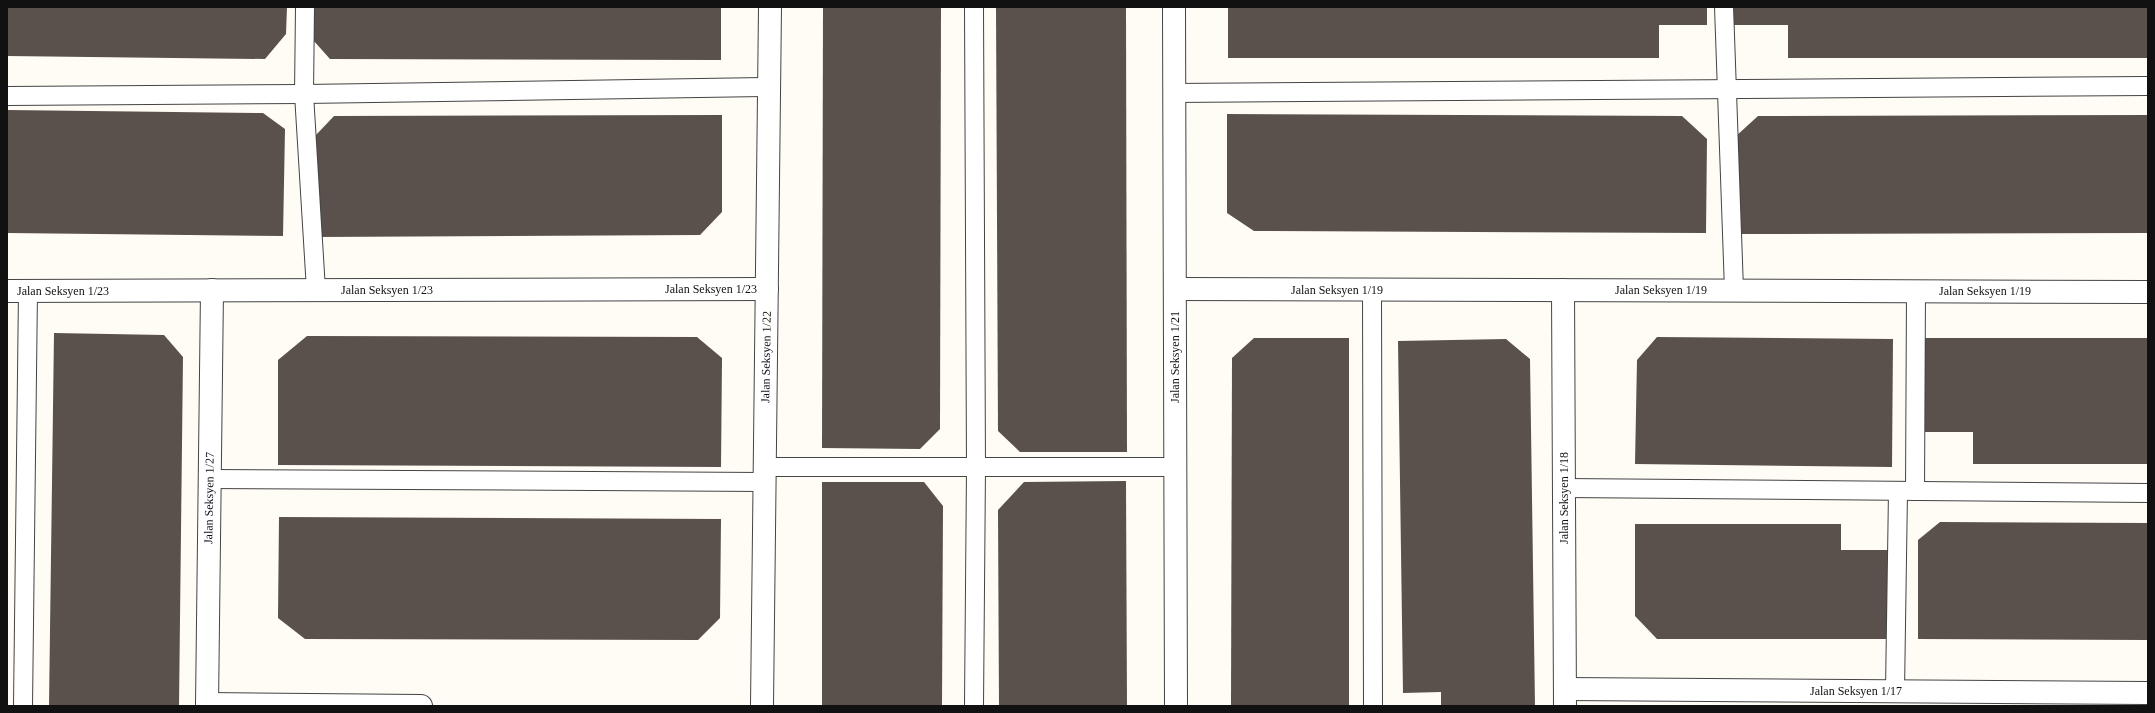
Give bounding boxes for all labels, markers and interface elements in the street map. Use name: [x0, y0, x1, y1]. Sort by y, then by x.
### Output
street label: Jalan Seksyen 1/23: [665, 282, 757, 296]
street label: Jalan Seksyen 1/23: [341, 283, 433, 297]
street label: Jalan Seksyen 1/19: [1291, 283, 1383, 297]
street label: Jalan Seksyen 1/19: [1615, 283, 1707, 297]
street label: Jalan Seksyen 1/23: [17, 284, 109, 298]
street label: Jalan Seksyen 1/19: [1939, 284, 2031, 298]
street label: Jalan Seksyen 1/22: [758, 311, 774, 403]
street label: Jalan Seksyen 1/21: [1168, 311, 1182, 403]
street label: Jalan Seksyen 1/27: [201, 452, 217, 544]
street label: Jalan Seksyen 1/18: [1557, 452, 1571, 544]
street label: Jalan Seksyen 1/17: [1810, 684, 1902, 698]

